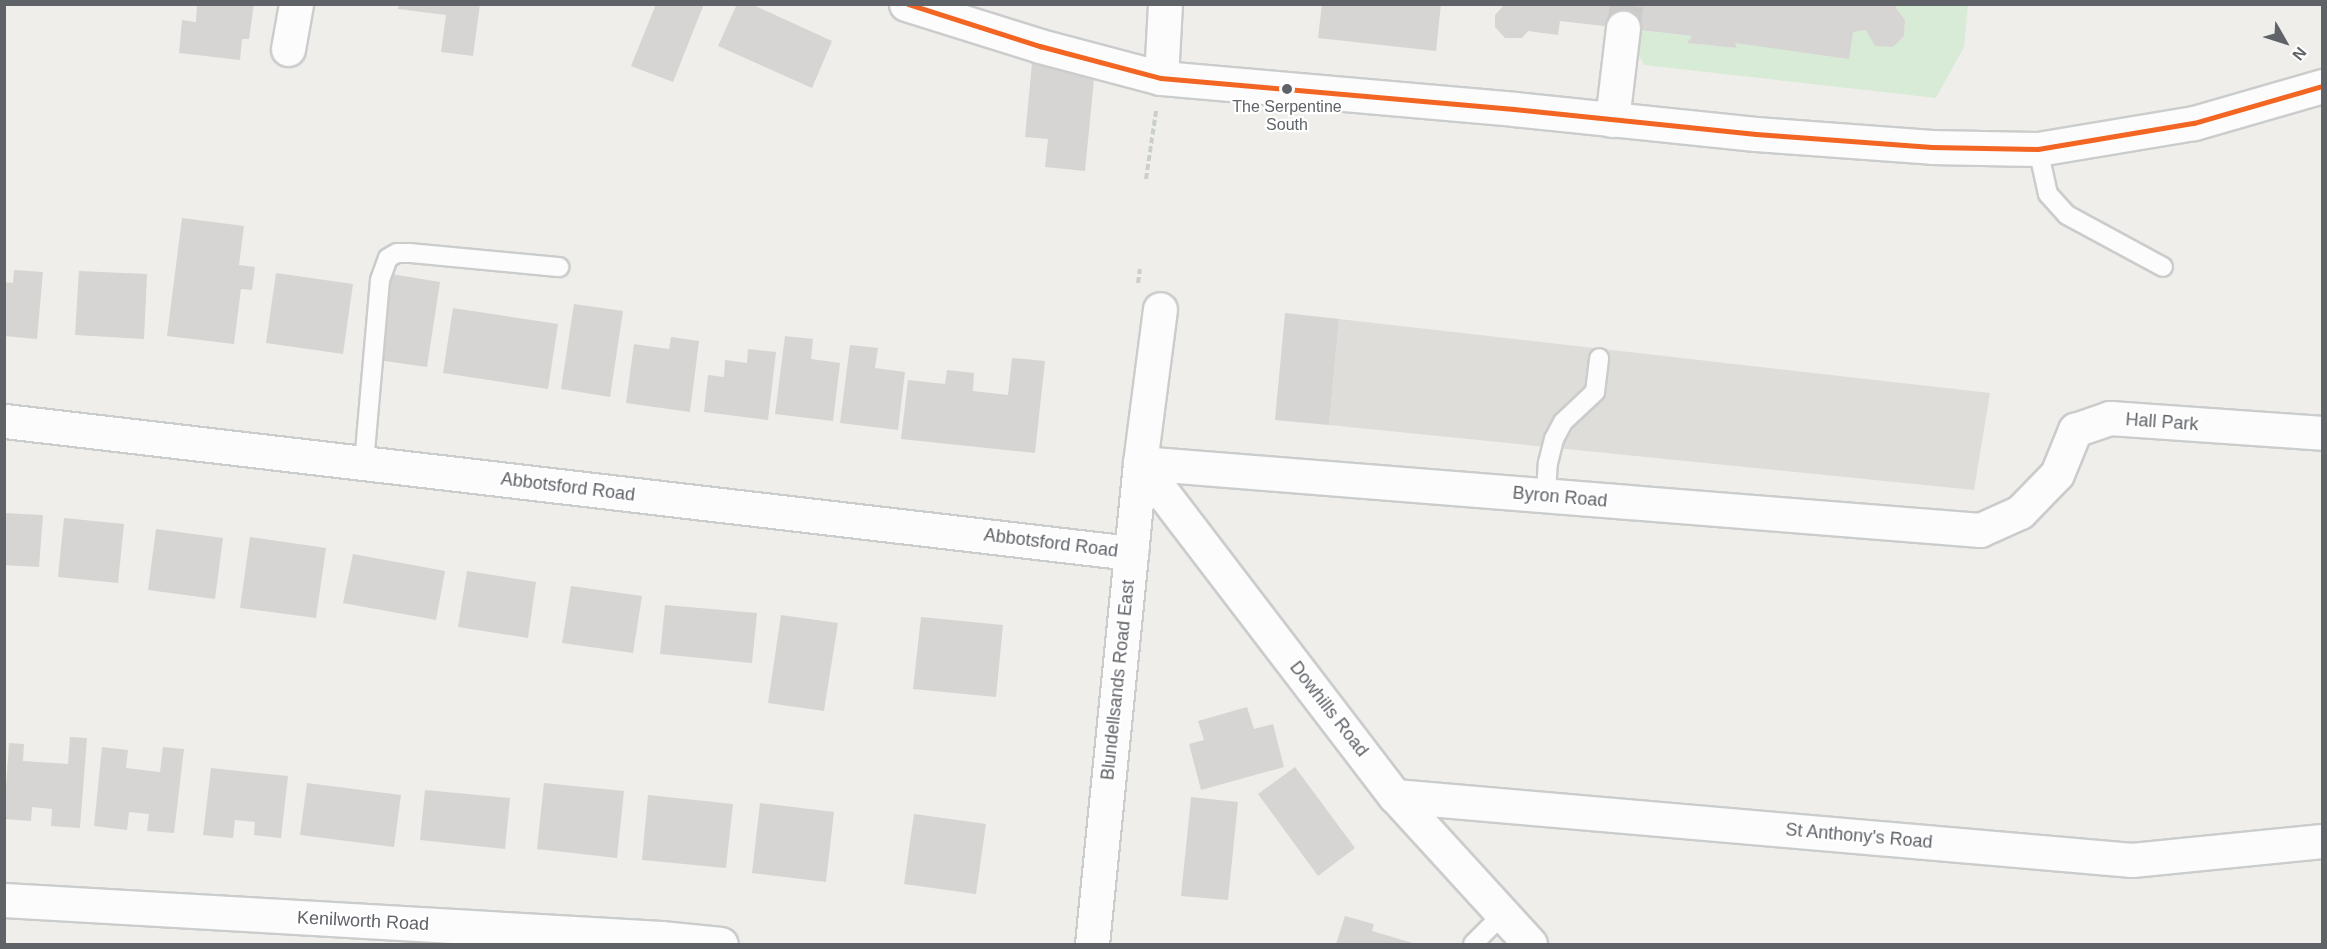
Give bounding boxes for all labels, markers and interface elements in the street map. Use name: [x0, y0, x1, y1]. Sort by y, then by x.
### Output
north arrow: [2255, 12, 2315, 72]
text: N: [2289, 44, 2310, 63]
marker: The Serpentine South: [1281, 83, 1293, 95]
place label: The Serpentine South: [1232, 97, 1342, 135]
street label: Hall Park: [2125, 409, 2199, 435]
street label: Abbotsford Road: [500, 468, 636, 506]
street label: Byron Road: [1512, 482, 1608, 512]
street label: Abbotsford Road: [983, 524, 1119, 562]
street label: Blundellsands Road East: [1097, 579, 1139, 781]
street label: Dowhills Road: [1285, 657, 1373, 761]
street label: St Anthony's Road: [1784, 819, 1934, 853]
street label: Kenilworth Road: [296, 907, 430, 935]

